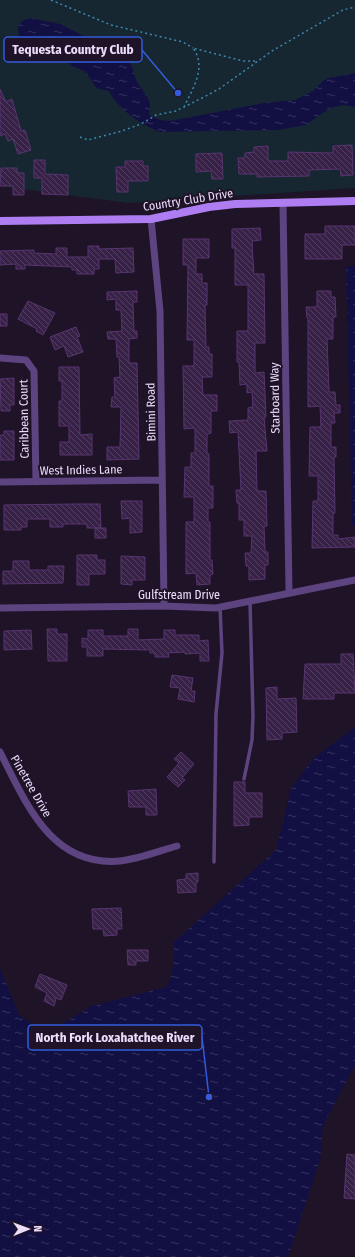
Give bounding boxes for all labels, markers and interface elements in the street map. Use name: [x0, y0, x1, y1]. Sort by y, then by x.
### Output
callout: Tequesta Country Club: [4, 37, 142, 62]
text: Tequesta Country Club: [12, 42, 134, 57]
street label: Country Club Drive: [142, 186, 234, 214]
street label: Starboard Way: [267, 362, 283, 434]
street label: Caribbean Court: [16, 379, 32, 459]
street label: Bimini Road: [143, 382, 159, 442]
street label: West Indies Lane: [39, 462, 123, 478]
street label: Gulfstream Drive: [138, 588, 220, 602]
street label: Pinetree Drive: [8, 752, 54, 820]
callout: North Fork Loxahatchee River: [28, 1025, 202, 1050]
text: North Fork Loxahatchee River: [36, 1030, 195, 1045]
north arrow: [8, 1209, 48, 1249]
text: N: [31, 1225, 44, 1232]

